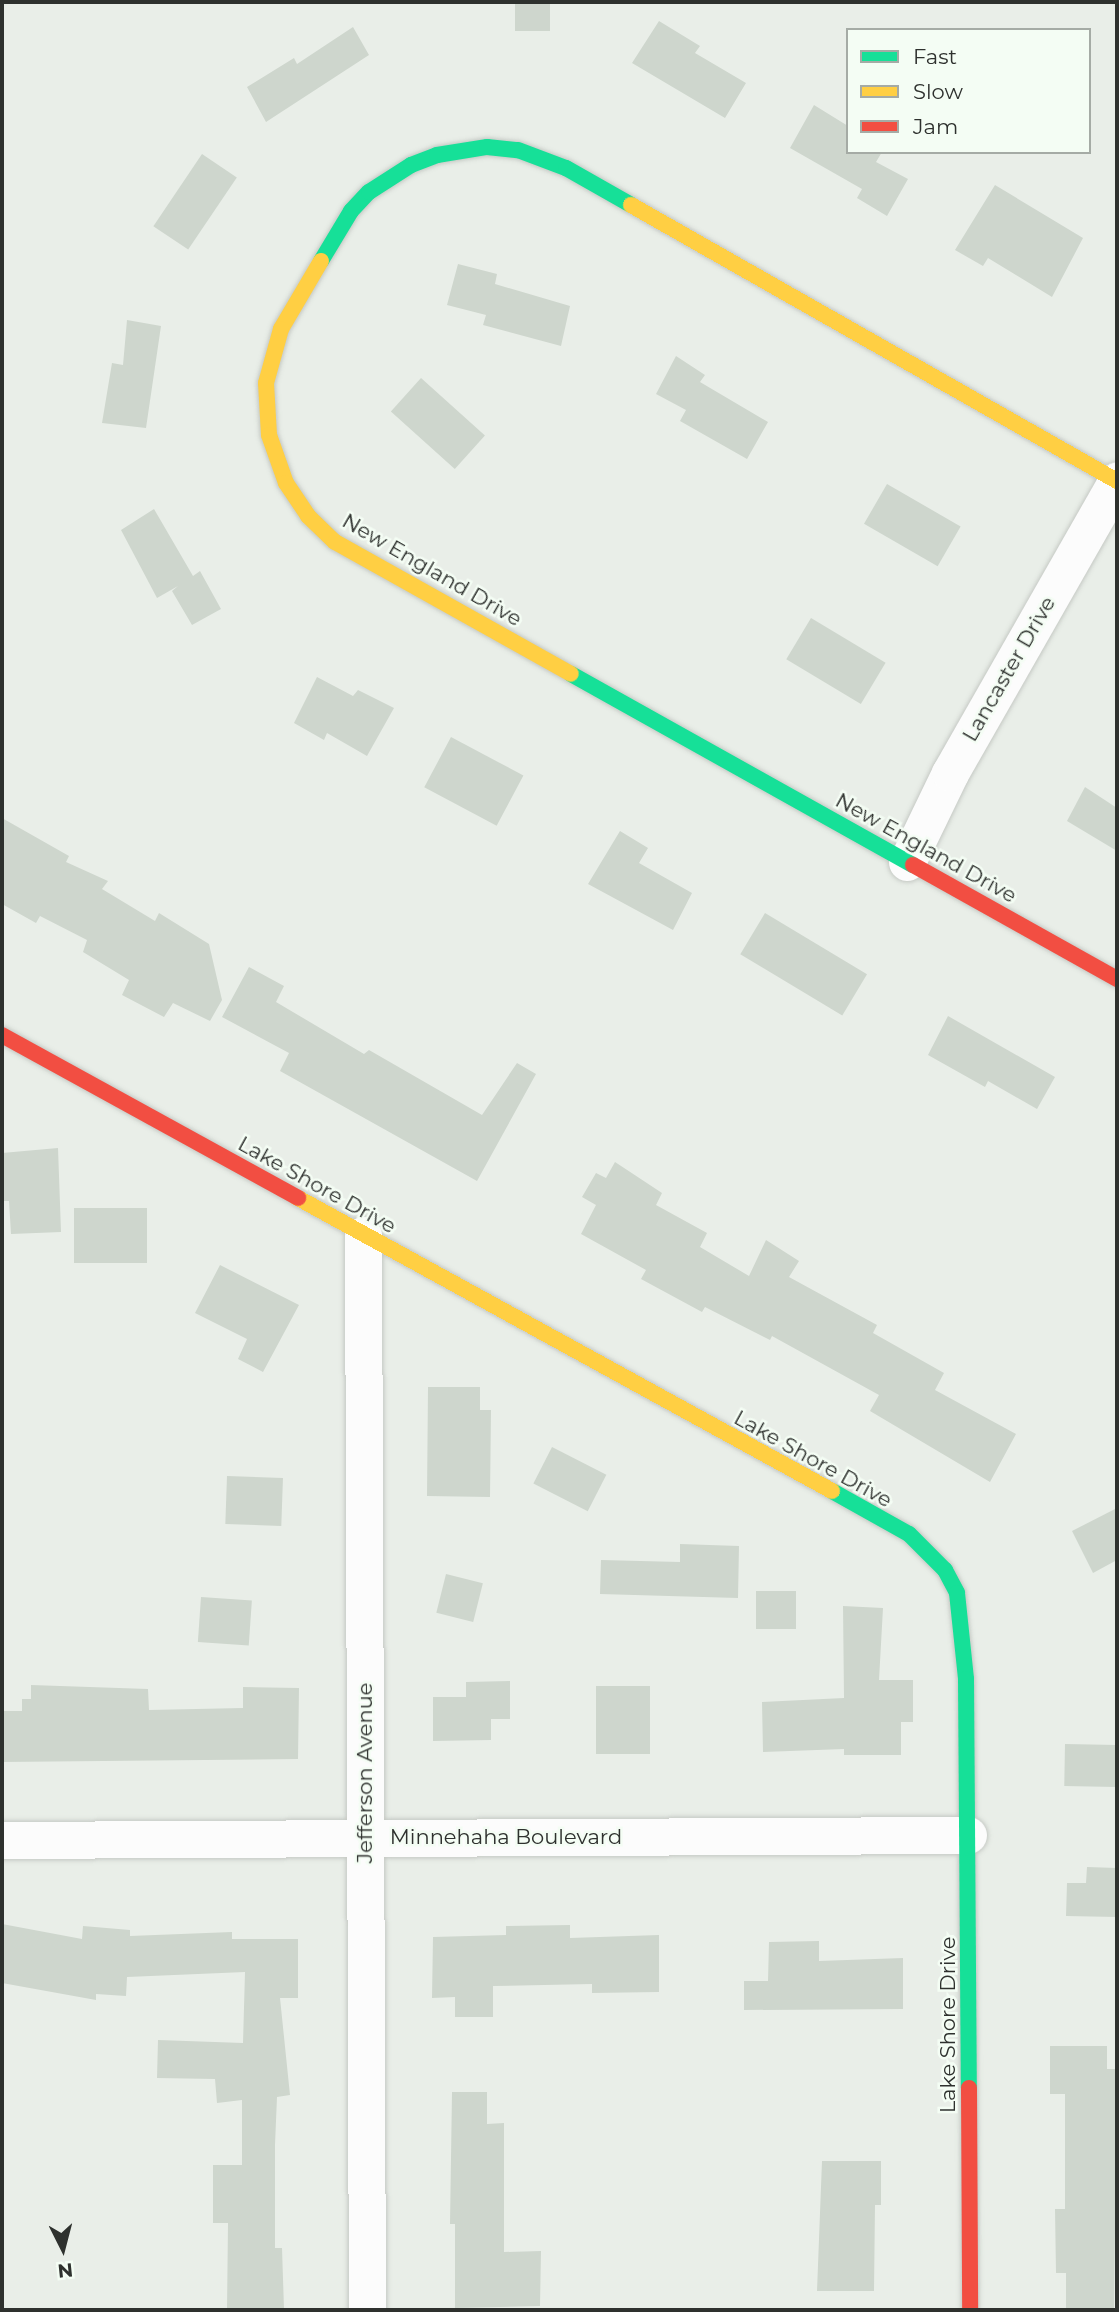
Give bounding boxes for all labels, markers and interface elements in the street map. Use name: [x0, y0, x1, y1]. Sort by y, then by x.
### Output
legend: [846, 28, 1091, 154]
text: Fast: [913, 44, 957, 69]
text: Slow: [913, 79, 963, 104]
text: Jam: [913, 114, 958, 139]
street label: New England Drive: [338, 508, 526, 632]
street label: Lancaster Drive: [957, 592, 1061, 746]
street label: New England Drive: [831, 788, 1021, 908]
street label: Lake Shore Drive: [234, 1131, 400, 1239]
street label: Lake Shore Drive: [730, 1405, 896, 1513]
street label: Jefferson Avenue: [352, 1683, 378, 1863]
street label: Minnehaha Boulevard: [390, 1824, 622, 1850]
street label: Lake Shore Drive: [935, 1937, 961, 2113]
north arrow: [28, 2214, 98, 2284]
text: N: [56, 2258, 74, 2283]

